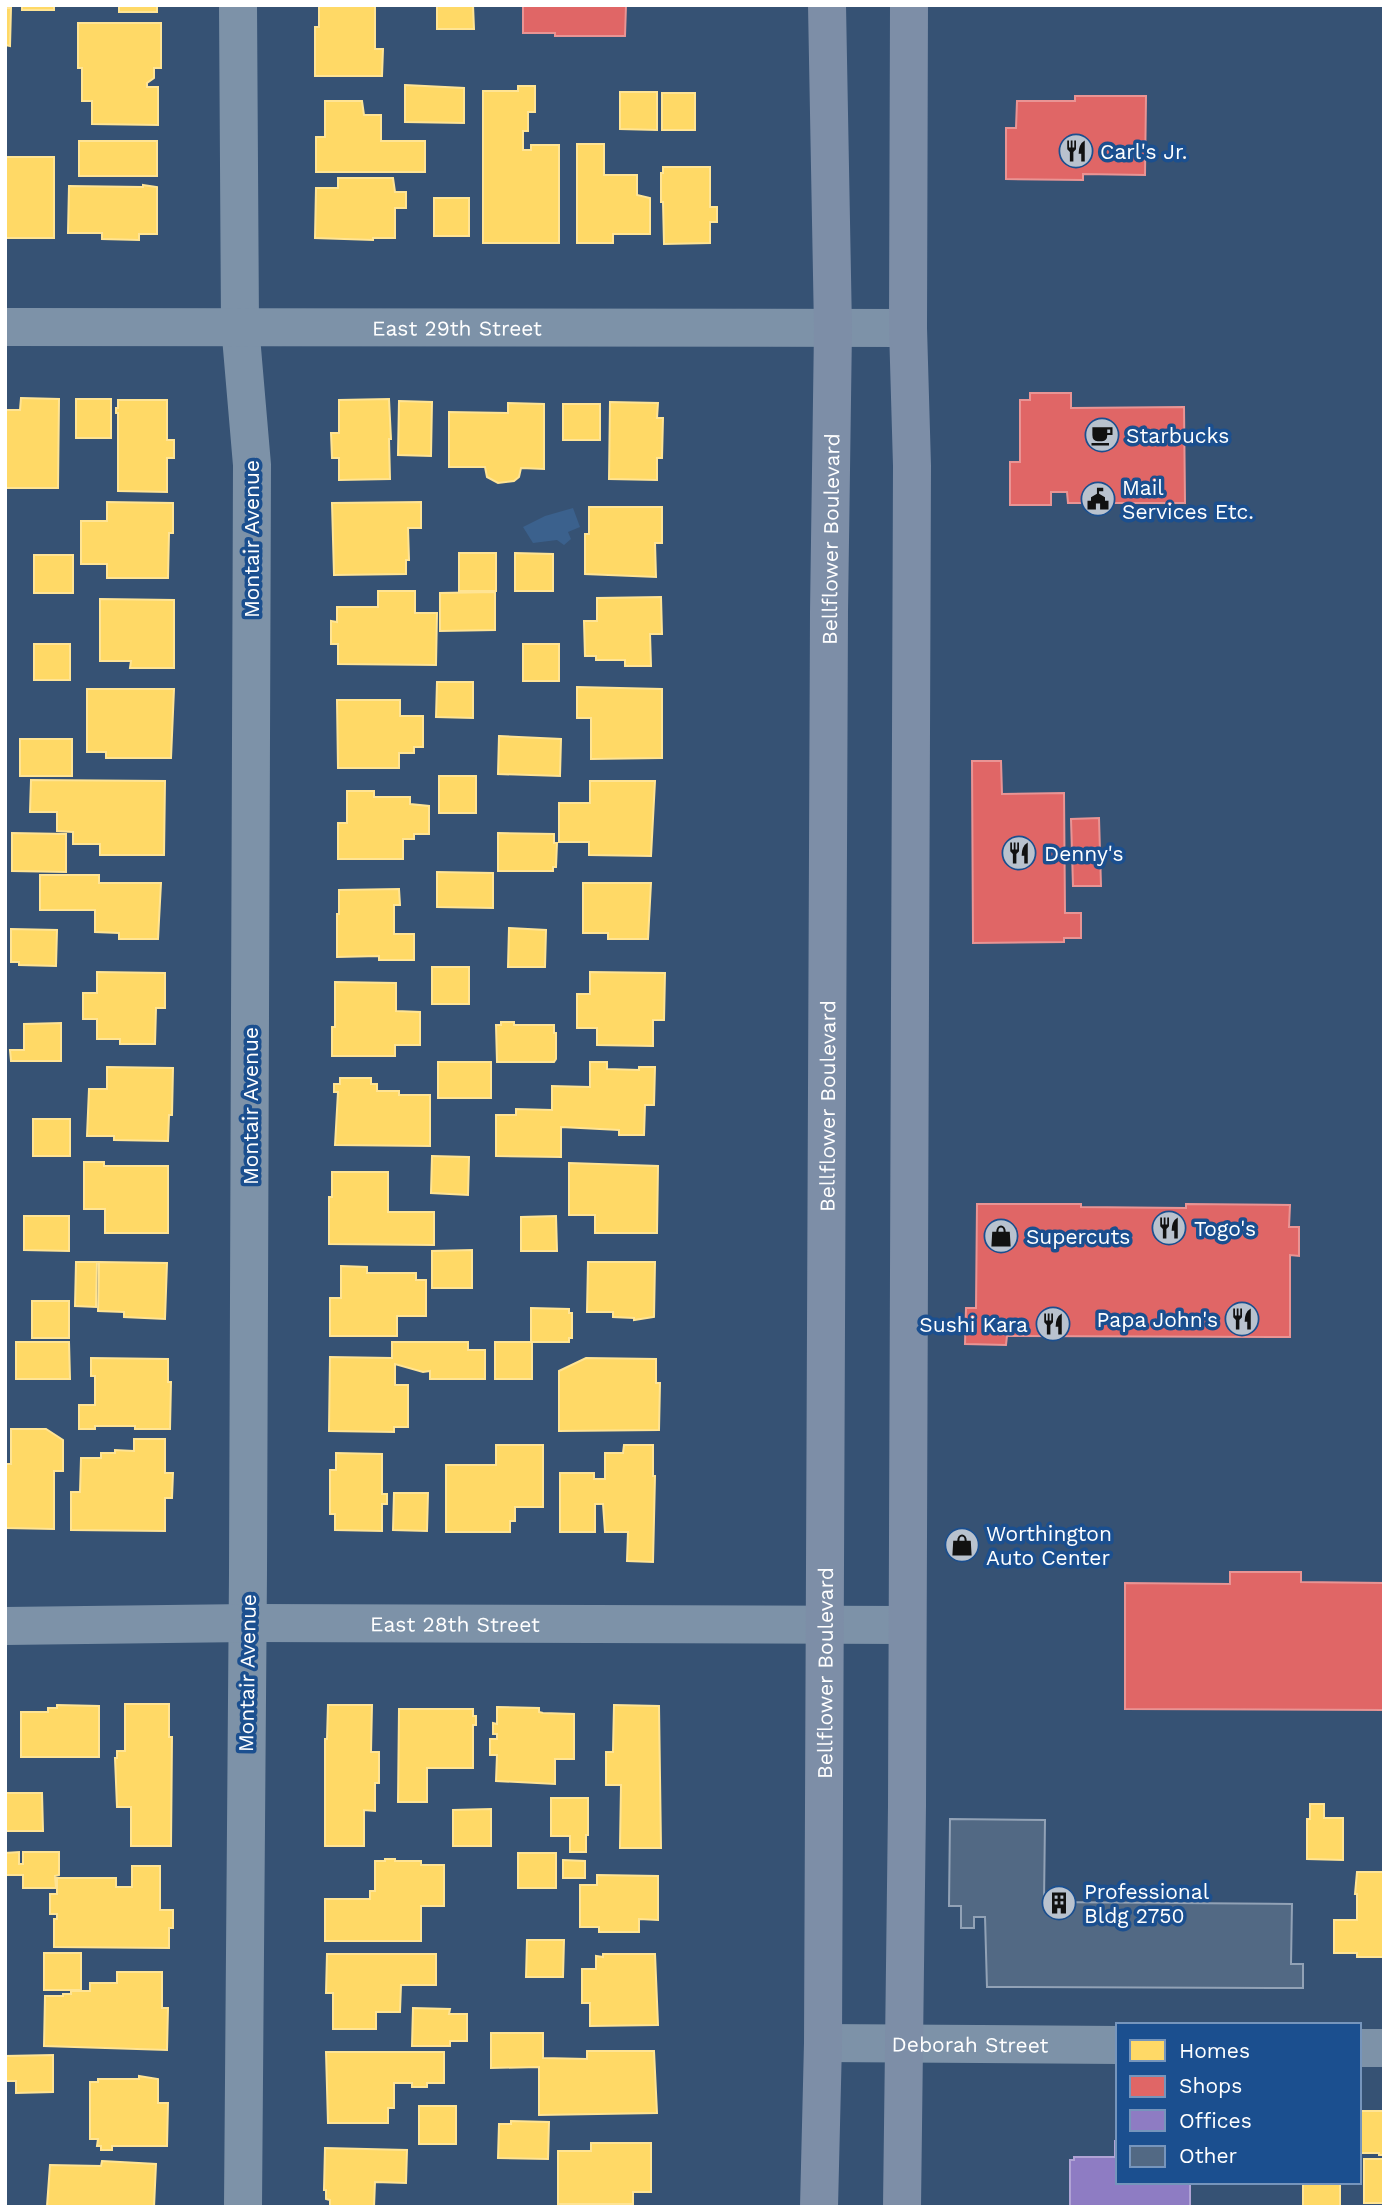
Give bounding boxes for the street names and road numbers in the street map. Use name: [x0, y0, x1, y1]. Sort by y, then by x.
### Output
street label: East 29th Street: [372, 315, 542, 340]
street label: Bellflower Boulevard: [816, 433, 844, 645]
street label: Montair Avenue: [239, 460, 264, 618]
street label: Bellflower Boulevard: [814, 1000, 840, 1212]
street label: Montair Avenue: [238, 1027, 263, 1185]
street label: Bellflower Boulevard: [812, 1567, 837, 1779]
street label: Montair Avenue: [233, 1594, 261, 1752]
street label: East 28th Street: [370, 1611, 540, 1636]
street label: Deborah Street: [892, 2031, 1049, 2057]

